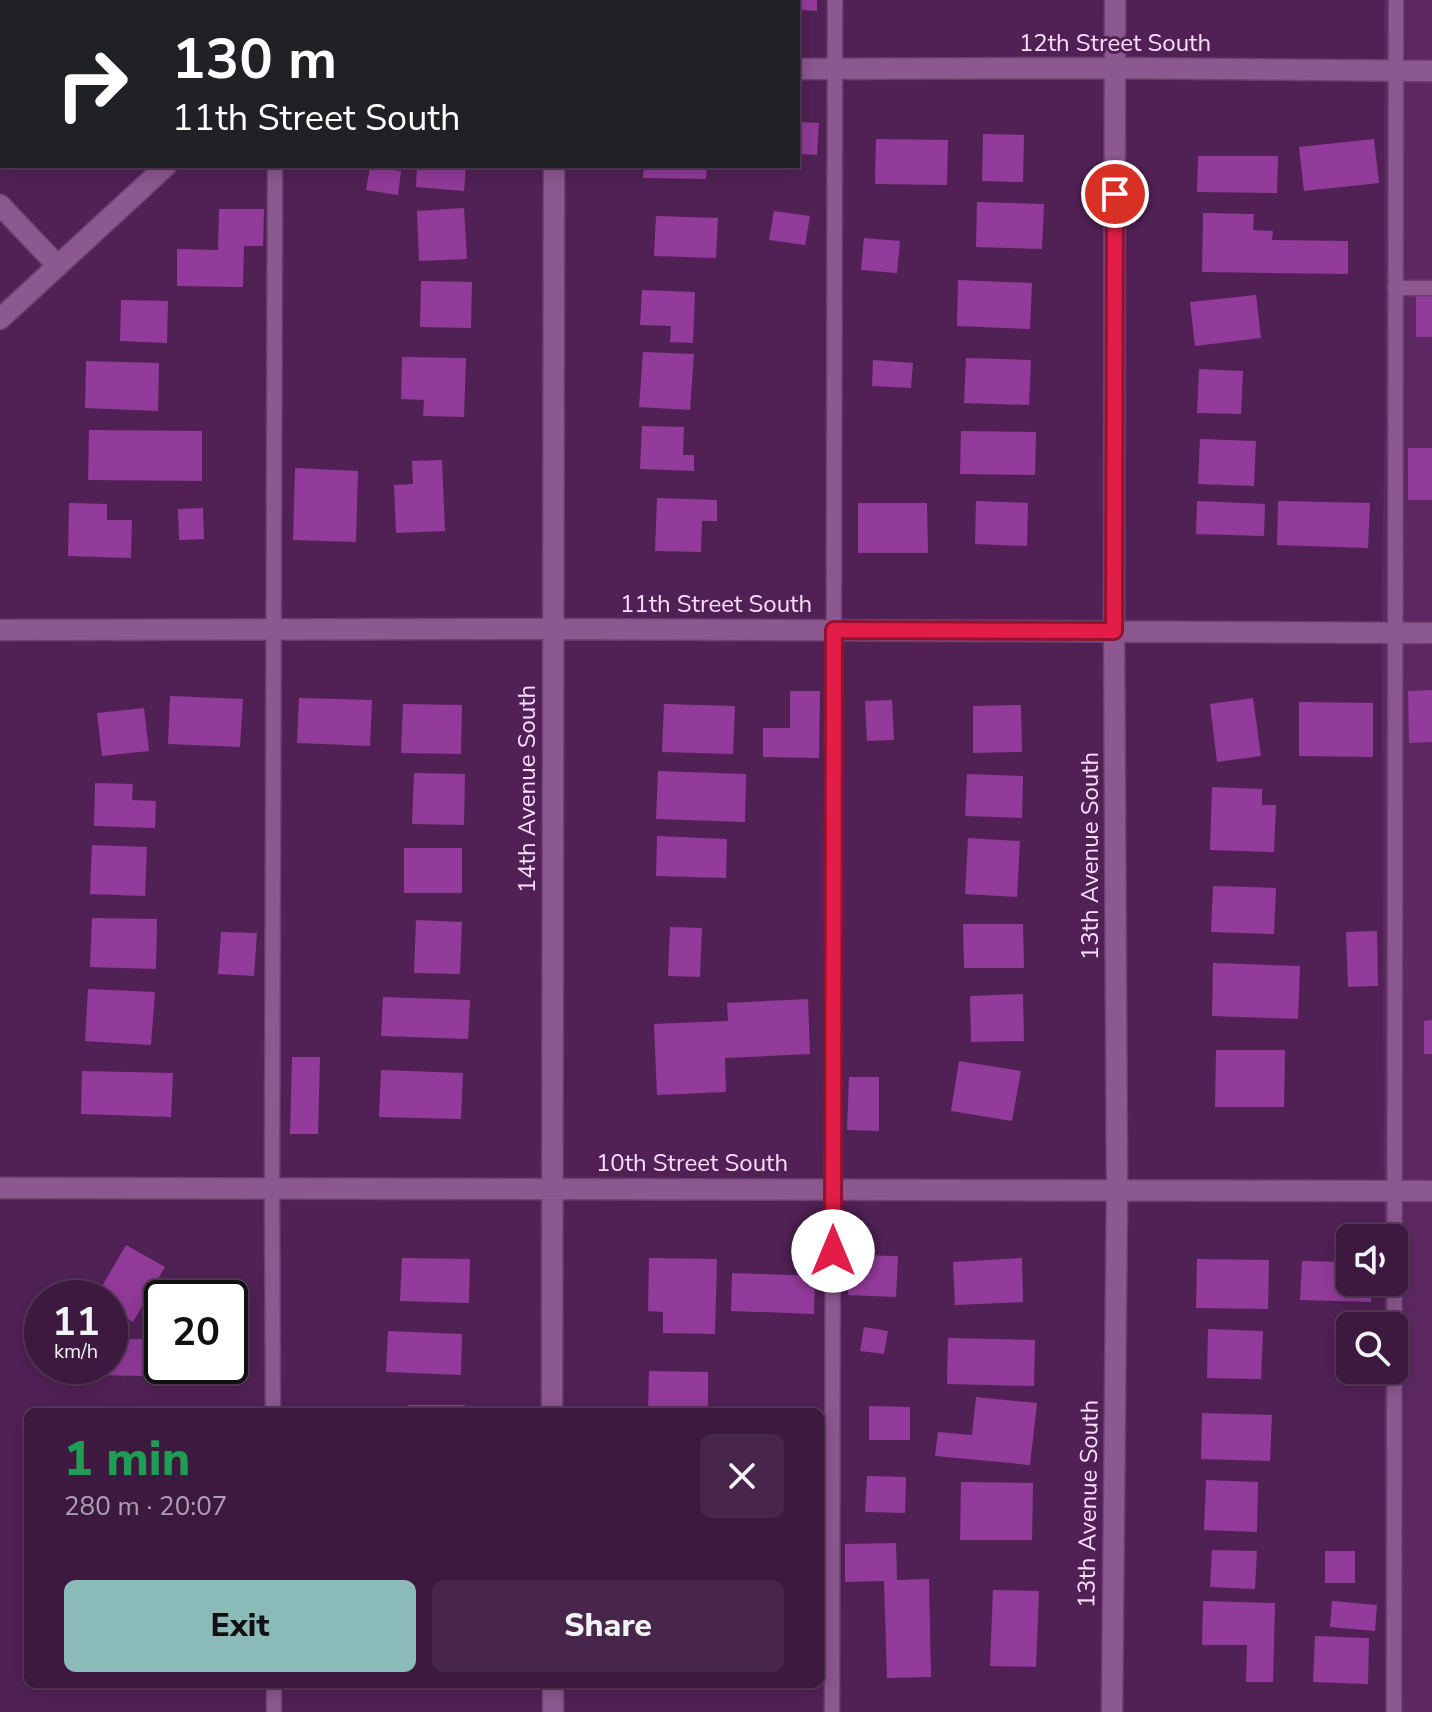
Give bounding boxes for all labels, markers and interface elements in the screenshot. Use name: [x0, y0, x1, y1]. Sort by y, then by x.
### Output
text: 130 m: [172, 21, 337, 98]
street label: 12th Street South: [1019, 27, 1211, 59]
icon: right: [40, 32, 144, 136]
text: 11th Street South: [172, 94, 460, 143]
pin: [1081, 160, 1149, 228]
icon: arrive: [1093, 172, 1137, 216]
street label: 11th Street South: [620, 588, 812, 620]
street label: 14th Avenue South: [511, 685, 543, 893]
street label: 13th Avenue South: [1074, 752, 1106, 960]
street label: 10th Street South: [596, 1147, 788, 1179]
position arrow: [791, 1209, 875, 1293]
map controls: [1336, 1224, 1408, 1384]
button: sound: [1336, 1224, 1408, 1296]
speed limit sign: 20: [144, 1280, 248, 1384]
text: 11: [52, 1295, 100, 1349]
button: search: [1336, 1312, 1408, 1384]
text: km/h: [54, 1338, 98, 1365]
street label: 13th Avenue South: [1070, 1400, 1106, 1608]
text: 1 min: [64, 1426, 190, 1492]
button: close: [700, 1434, 784, 1518]
text: 280 m · 20:07: [64, 1489, 227, 1524]
button: Exit: [64, 1580, 416, 1672]
button: Share: [432, 1580, 784, 1672]

